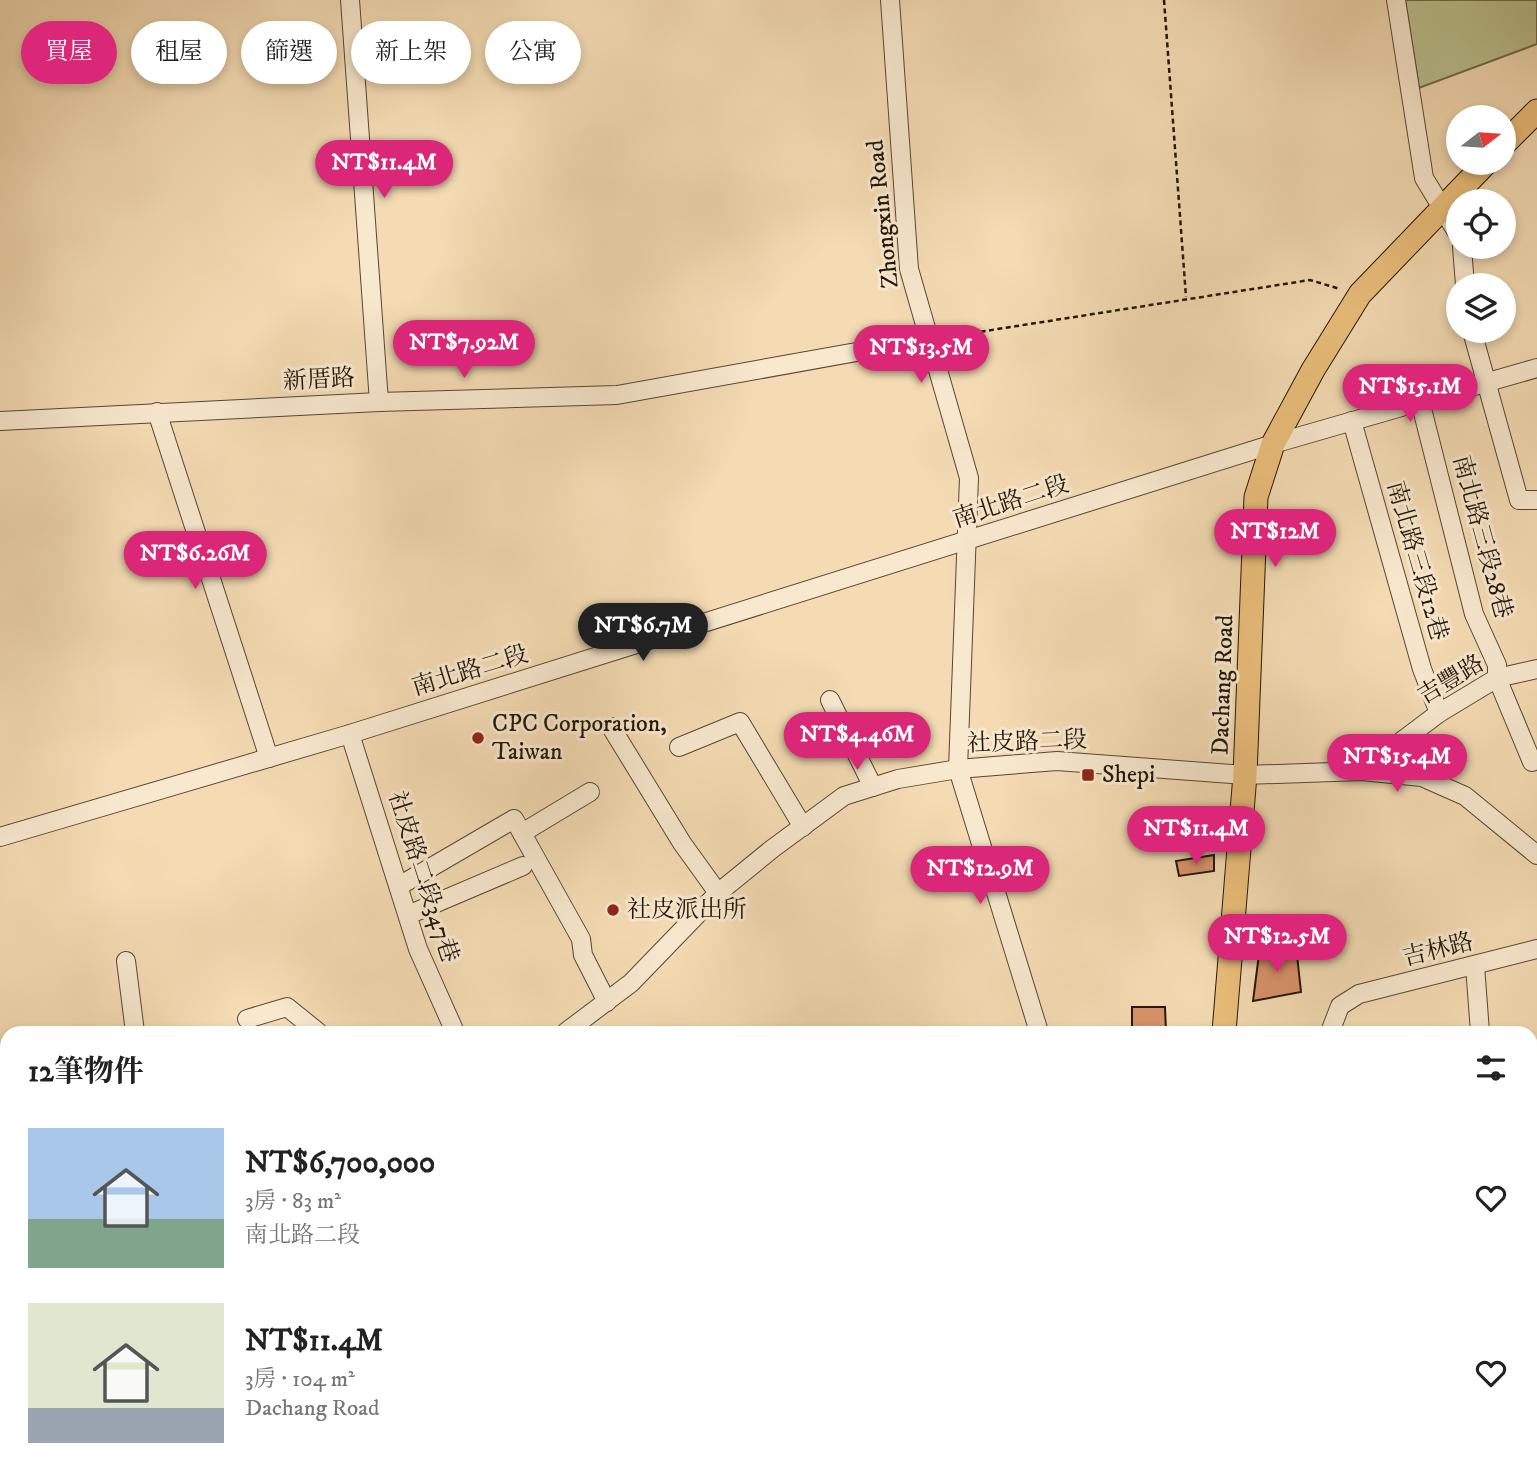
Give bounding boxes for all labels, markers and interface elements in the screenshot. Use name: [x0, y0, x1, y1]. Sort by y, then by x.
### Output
chip: 買屋: [21, 21, 117, 84]
chip: 租屋: [131, 21, 227, 84]
chip: 篩選: [241, 21, 337, 84]
chip: 新上架: [351, 21, 471, 84]
chip: 公寓: [485, 21, 581, 84]
north arrow: [1446, 105, 1516, 175]
map controls: [1446, 105, 1516, 343]
street label: Zhongxin Road: [860, 138, 906, 290]
pin: NT$11.4M: [312, 140, 456, 200]
text: NT$11.4M: [331, 148, 437, 177]
button: locate: [1446, 189, 1516, 259]
button: layers: [1446, 273, 1516, 343]
pin: NT$7.92M: [392, 320, 536, 380]
pin: NT$13.5M: [849, 326, 993, 385]
text: NT$7.92M: [409, 328, 519, 357]
text: NT$13.5M: [869, 333, 973, 362]
street label: 新厝路: [282, 363, 356, 397]
pin: NT$15.1M: [1338, 364, 1482, 424]
text: NT$15.1M: [1359, 372, 1461, 401]
street label: 南北路三段28巷: [1446, 452, 1518, 622]
street label: 南北路二段: [949, 469, 1073, 535]
street label: 南北路三段12巷: [1380, 478, 1454, 644]
pin: NT$12M: [1218, 510, 1332, 569]
text: NT$12M: [1230, 517, 1320, 546]
pin: NT$6.26M: [123, 532, 267, 591]
text: NT$6.26M: [140, 539, 250, 568]
pin: NT$6.7M: [578, 604, 708, 663]
text: NT$6.7M: [594, 611, 692, 640]
street label: Dachang Road: [1206, 614, 1240, 756]
street label: 南北路二段: [408, 639, 532, 703]
street label: 吉豐路: [1412, 649, 1490, 711]
place label: CPC Corporation, Taiwan: [492, 709, 667, 767]
pin: NT$4.46M: [785, 712, 929, 772]
text: NT$4.46M: [800, 720, 914, 749]
street label: 社皮路二段: [967, 725, 1087, 759]
marker: CPC Corporation, Taiwan: [470, 730, 486, 746]
pin: NT$15.4M: [1325, 734, 1469, 794]
text: NT$15.4M: [1343, 742, 1451, 771]
place label: Shepi: [1102, 760, 1155, 790]
marker: Shepi: [1080, 767, 1096, 783]
street label: 社皮路二段347巷: [381, 787, 465, 967]
pin: NT$11.4M: [1124, 806, 1268, 866]
text: NT$11.4M: [1143, 814, 1249, 843]
pin: NT$12.9M: [908, 846, 1052, 906]
text: NT$12.9M: [927, 854, 1033, 883]
place label: 社皮派出所: [627, 895, 747, 925]
marker: 社皮派出所: [605, 902, 621, 918]
pin: NT$12.5M: [1205, 914, 1349, 974]
text: NT$12.5M: [1224, 922, 1330, 951]
street label: 吉林路: [1399, 927, 1477, 973]
icon: filters: [1472, 1049, 1510, 1087]
text: 12筆物件: [28, 1054, 144, 1091]
text: NT$6,700,000: [245, 1145, 435, 1182]
icon: home: [84, 1156, 168, 1240]
icon: heart: [1472, 1179, 1510, 1217]
text: 3房 · 83 m²: [245, 1187, 341, 1216]
text: 南北路二段: [245, 1221, 360, 1250]
text: NT$11.4M: [245, 1323, 383, 1360]
icon: home: [84, 1331, 168, 1415]
icon: heart: [1472, 1354, 1510, 1392]
text: 3房 · 104 m²: [245, 1365, 355, 1394]
text: Dachang Road: [245, 1394, 379, 1423]

